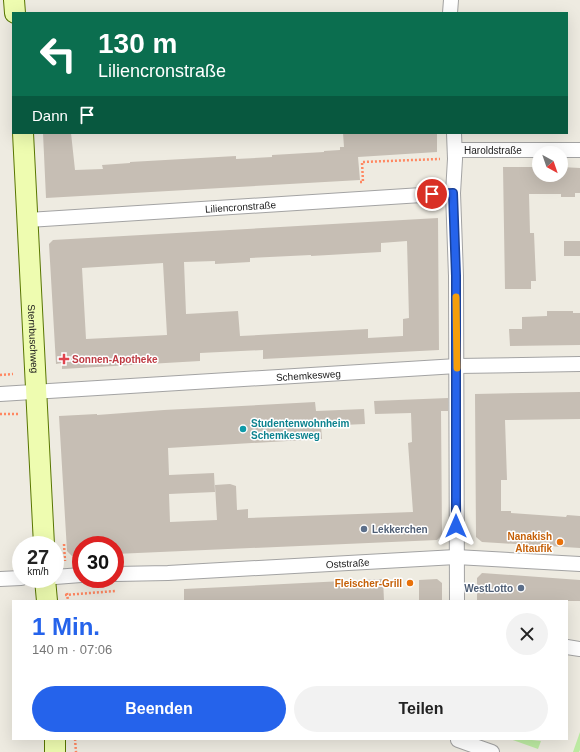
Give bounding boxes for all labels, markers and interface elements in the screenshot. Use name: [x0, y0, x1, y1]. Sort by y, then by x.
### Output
icon: left: [32, 28, 84, 80]
text: 130 m: [98, 28, 177, 59]
text: Liliencronstraße: [98, 61, 226, 81]
icon: arrive: [76, 104, 98, 126]
text: Dann: [32, 107, 68, 124]
street label: Haroldstraße: [464, 145, 522, 156]
north arrow: [532, 146, 568, 182]
map controls: [532, 146, 568, 182]
pin: [415, 177, 449, 211]
icon: arrive: [421, 183, 443, 205]
street label: Liliencronstraße: [205, 199, 277, 214]
street label: Sternbuschweg: [26, 304, 41, 373]
marker: Sonnen-Apotheke: [59, 354, 69, 364]
place label: Sonnen-Apotheke: [72, 354, 158, 365]
street label: Schemkesweg: [276, 368, 341, 383]
place label: Studentenwohnheim Schemkesweg: [251, 418, 349, 441]
marker: Studentenwohnheim Schemkesweg: [238, 424, 248, 434]
position arrow: [435, 505, 477, 547]
marker: Lekkerchen: [359, 524, 369, 534]
place label: Lekkerchen: [372, 524, 428, 535]
place label: Nanakish Altaufik: [508, 531, 552, 554]
speed limit sign: 30: [72, 536, 124, 588]
marker: Nanakish Altaufik: [555, 537, 565, 547]
text: 27: [27, 546, 49, 568]
street label: Oststraße: [325, 556, 370, 570]
text: km/h: [27, 566, 49, 577]
place label: Fleischer-Grill: [335, 578, 402, 589]
marker: Fleischer-Grill: [405, 578, 415, 588]
place label: WestLotto: [464, 583, 513, 594]
marker: WestLotto: [516, 583, 526, 593]
text: 1 Min.: [32, 613, 100, 640]
button: close: [506, 613, 548, 655]
text: 140 m · 07:06: [32, 642, 112, 657]
button: Beenden: [32, 686, 286, 732]
button: Teilen: [294, 686, 548, 732]

